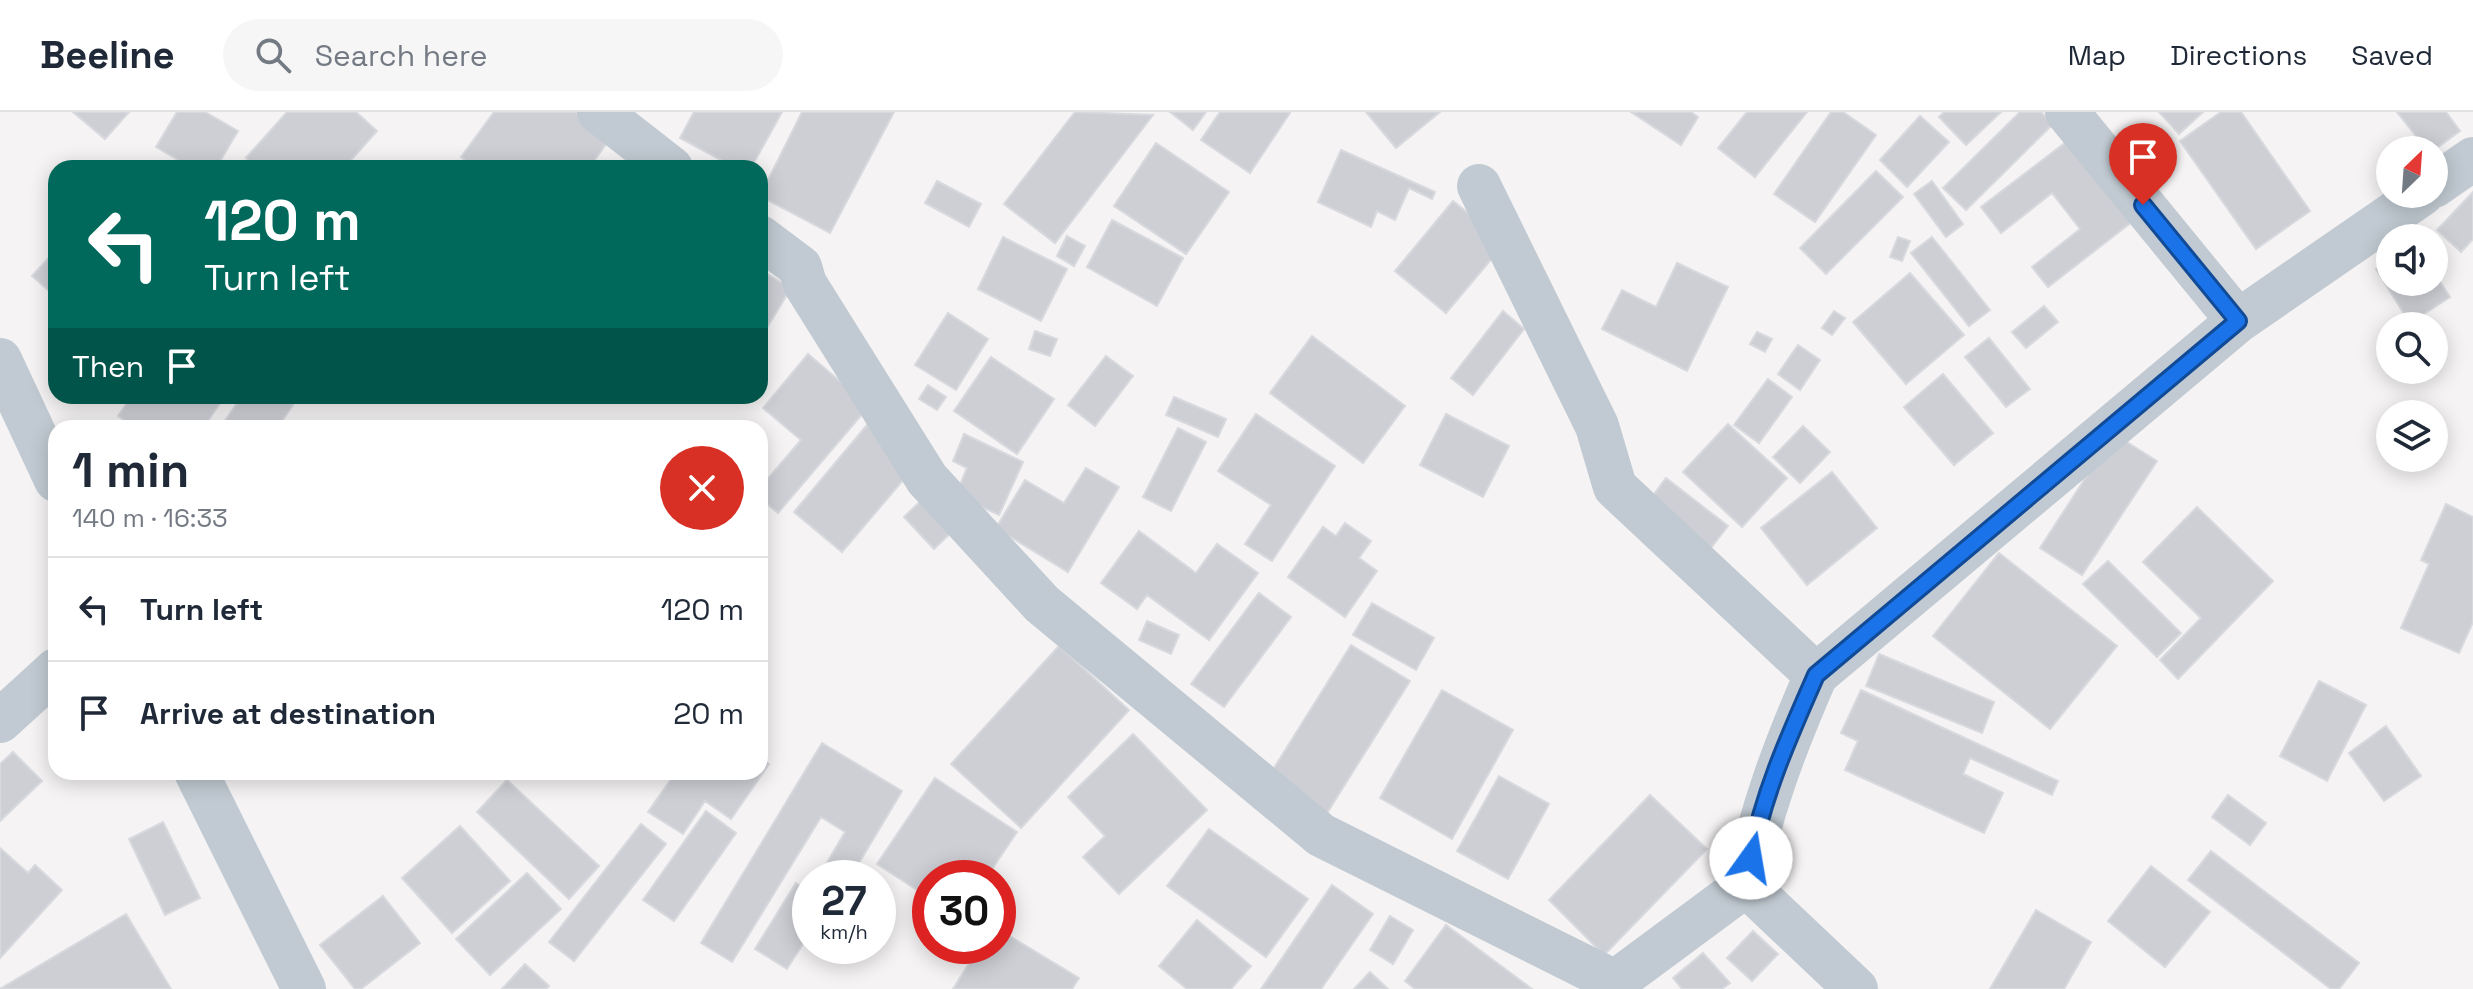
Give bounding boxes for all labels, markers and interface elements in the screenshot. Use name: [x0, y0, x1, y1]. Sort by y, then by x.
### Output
search box: [223, 19, 783, 91]
text: Beeline: [40, 31, 175, 79]
icon: search: [251, 33, 295, 77]
text: Search here: [315, 36, 488, 75]
text: Map: [2068, 37, 2126, 73]
text: Directions: [2170, 37, 2307, 73]
text: Saved: [2351, 37, 2433, 73]
pin: [2109, 123, 2177, 205]
icon: arrive: [2121, 135, 2165, 179]
north arrow: [2376, 136, 2448, 208]
map controls: [2376, 136, 2448, 472]
text: 120 m: [204, 185, 361, 256]
icon: left: [72, 192, 176, 296]
button: sound: [2376, 224, 2448, 296]
text: Turn left: [204, 255, 351, 301]
button: search: [2376, 312, 2448, 384]
icon: arrive: [160, 344, 204, 388]
text: Then: [72, 347, 144, 386]
button: layers: [2376, 400, 2448, 472]
text: 1 min: [72, 440, 189, 501]
button: close: [660, 446, 744, 530]
text: 140 m · 16:33: [72, 501, 228, 535]
icon: left: [72, 587, 116, 631]
text: Turn left: [140, 590, 263, 629]
text: 120 m: [661, 590, 744, 629]
icon: arrive: [72, 691, 116, 735]
text: Arrive at destination: [140, 694, 436, 733]
text: 20 m: [673, 694, 744, 733]
position arrow: [1709, 816, 1793, 900]
speed limit sign: 30: [912, 860, 1016, 964]
text: 27: [821, 876, 867, 927]
text: km/h: [820, 919, 868, 945]

